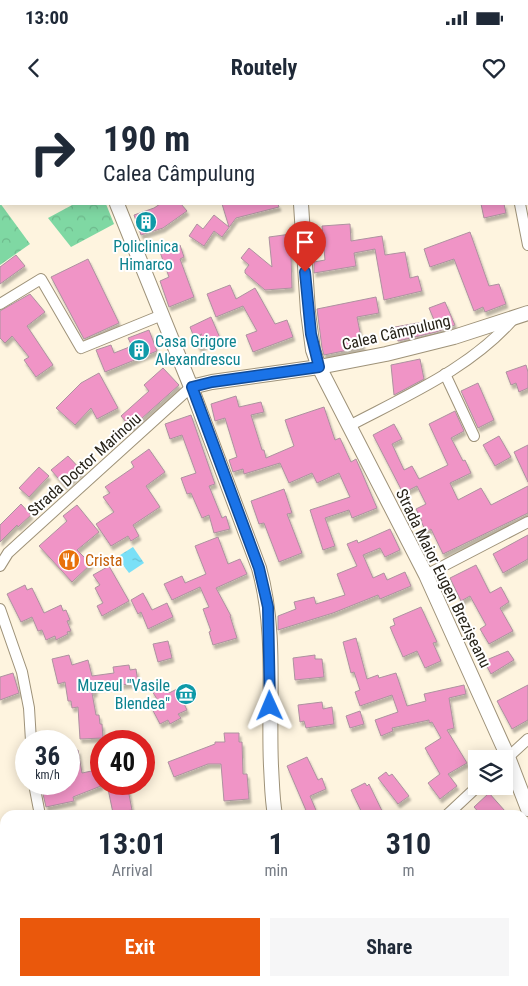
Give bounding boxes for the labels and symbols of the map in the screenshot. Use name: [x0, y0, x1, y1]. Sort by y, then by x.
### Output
building icon: Policlinica Himarco: [134, 210, 158, 234]
pin: [284, 221, 326, 272]
place label: Policlinica Himarco: [113, 237, 179, 274]
street label: Calea Câmpulung: [340, 311, 452, 354]
place label: Casa Grigore Alexandrescu: [155, 332, 240, 369]
building icon: Casa Grigore Alexandrescu: [127, 338, 151, 362]
street label: Strada Doctor Marinoiu: [24, 409, 145, 520]
street label: Strada Maior Eugen Brezișeanu: [391, 486, 495, 671]
restaurant icon: Crista: [57, 548, 81, 572]
place label: Crista: [85, 551, 122, 570]
place label: Muzeul "Vasile Blendea": [77, 676, 170, 713]
position arrow: [243, 679, 295, 731]
museum icon: Muzeul "Vasile Blendea": [174, 682, 198, 706]
speed limit sign: 40: [90, 730, 155, 795]

